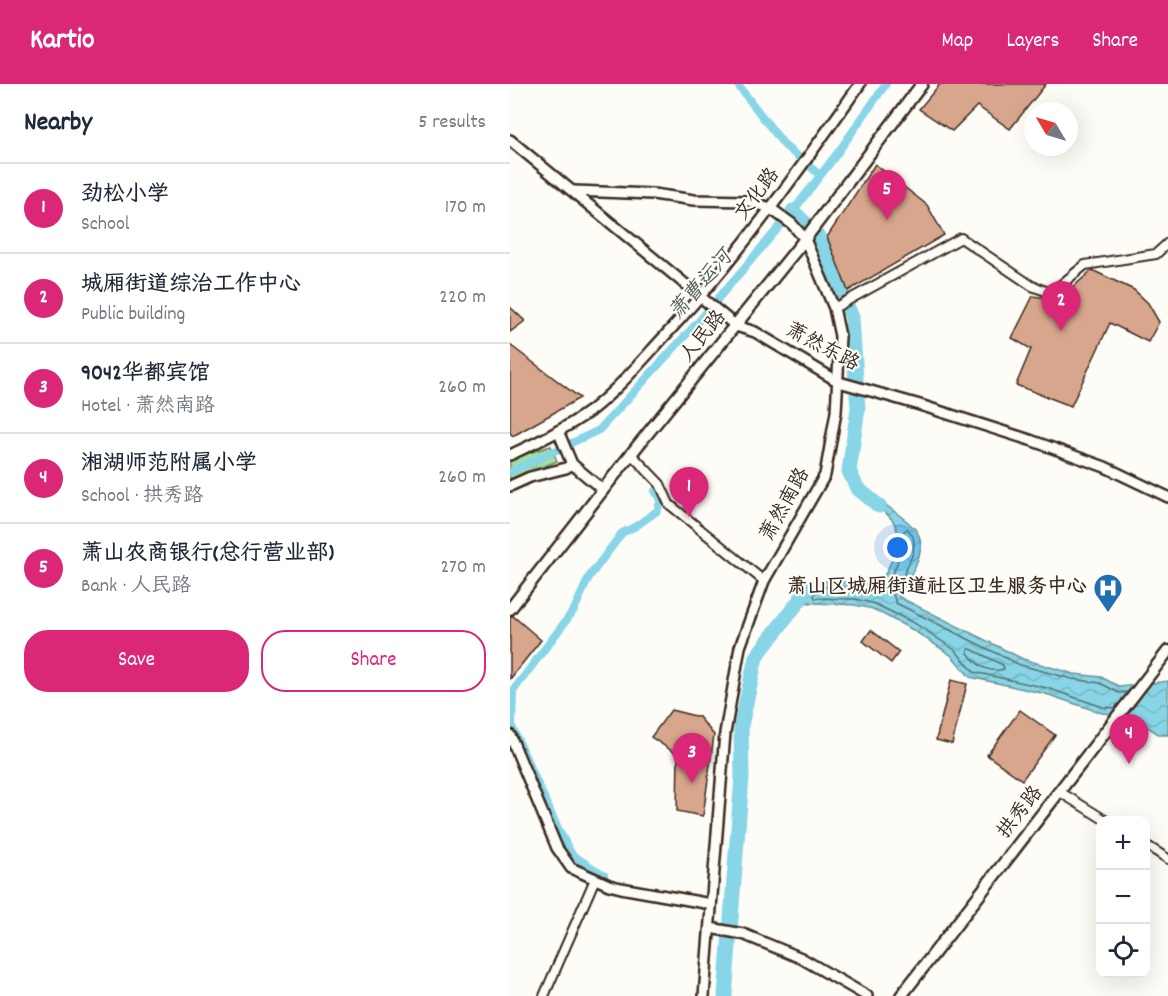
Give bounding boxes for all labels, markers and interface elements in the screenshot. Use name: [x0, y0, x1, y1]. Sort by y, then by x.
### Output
text: Kartio: [30, 22, 94, 62]
text: Map: [942, 27, 973, 57]
text: Layers: [1006, 27, 1059, 57]
text: Share: [1092, 27, 1138, 57]
north arrow: [1024, 102, 1078, 156]
text: Nearby: [24, 105, 92, 142]
text: 5 results: [418, 109, 486, 137]
street label: 文化路: [729, 162, 788, 227]
pin: 5: [868, 170, 907, 220]
text: 劲松小学: [81, 180, 169, 211]
text: 1: [41, 194, 46, 222]
text: 170 m: [445, 194, 486, 222]
text: School: [81, 211, 130, 239]
water label: 萧曹运河: [663, 242, 743, 328]
text: 城厢街道综治工作中心: [81, 270, 301, 301]
pin: 2: [1042, 282, 1080, 331]
text: 2: [39, 284, 48, 312]
text: 220 m: [439, 284, 486, 312]
text: Public building: [81, 301, 185, 329]
street label: 人民路: [674, 304, 734, 369]
street label: 萧然东路: [780, 317, 865, 380]
text: 9042华都宾馆: [81, 359, 210, 390]
text: 3: [39, 374, 48, 402]
text: 260 m: [438, 374, 486, 402]
text: Hotel · 萧然南路: [81, 393, 215, 421]
text: 湘湖师范附属小学: [81, 449, 257, 480]
street label: 萧然南路: [754, 462, 818, 547]
text: 4: [39, 464, 48, 492]
text: 260 m: [438, 464, 486, 492]
pin: 1: [670, 468, 708, 517]
text: School · 拱秀路: [81, 483, 203, 511]
your location: [883, 533, 912, 562]
text: 萧山农商银行(总行营业部): [81, 539, 334, 570]
text: 5: [39, 554, 48, 582]
text: 270 m: [440, 554, 486, 582]
hospital icon: 萧山区城厢街道社区卫生服务中心: [1092, 572, 1124, 614]
text: Bank · 人民路: [81, 573, 191, 601]
place label: 萧山区城厢街道社区卫生服务中心: [787, 574, 1087, 602]
button: Save: [24, 630, 249, 692]
button: Share: [261, 630, 486, 692]
pin: 4: [1110, 714, 1148, 764]
pin: 3: [672, 734, 711, 783]
street label: 拱秀路: [991, 780, 1051, 845]
map controls: [1096, 816, 1150, 978]
button: +: [1096, 816, 1150, 870]
button: −: [1096, 870, 1150, 924]
button: locate: [1096, 924, 1150, 978]

